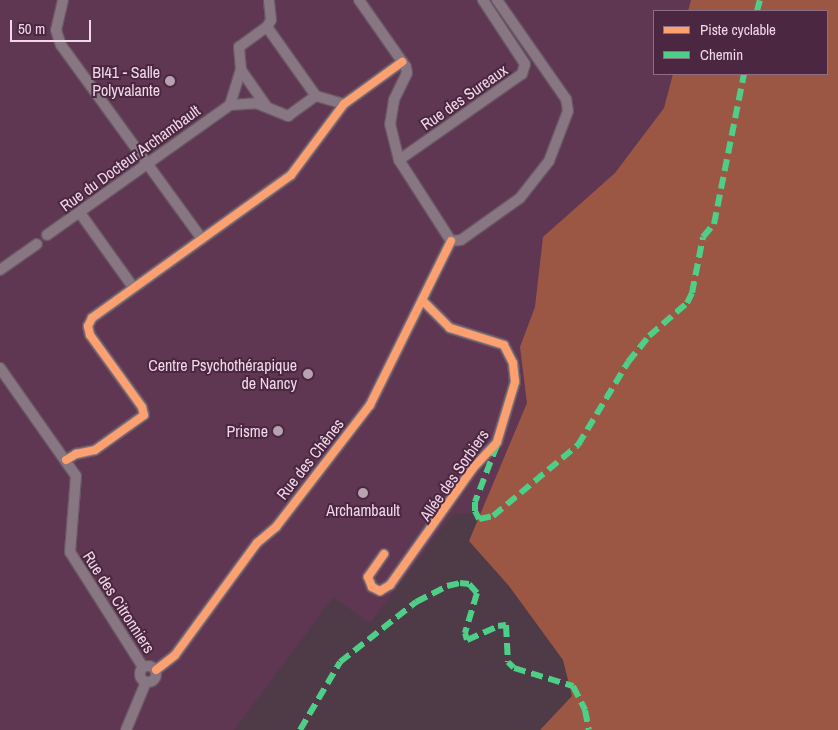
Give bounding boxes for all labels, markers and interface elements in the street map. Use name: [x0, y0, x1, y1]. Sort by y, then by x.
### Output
scale bar: [12, 10, 94, 42]
legend: [653, 10, 828, 75]
text: 50 m: [18, 18, 45, 39]
text: Piste cyclable: [700, 19, 776, 40]
text: Chemin: [700, 44, 743, 65]
street label: Rue des Sureaux: [417, 60, 511, 134]
place label: BI41 - Salle Polyvalante: [92, 62, 160, 100]
marker: BI41 - Salle Polyvalante: [164, 75, 176, 87]
street label: Rue du Docteur Archambault: [56, 101, 204, 215]
place label: Centre Psychothérapique de Nancy: [148, 355, 297, 393]
marker: Centre Psychothérapique de Nancy: [301, 367, 315, 381]
street label: Rue des Chênes: [272, 415, 348, 503]
place label: Prisme: [226, 421, 268, 441]
marker: Prisme: [272, 425, 284, 437]
street label: Allée des Sorbiers: [415, 426, 493, 524]
marker: Archambault: [357, 487, 369, 499]
place label: Archambault: [326, 500, 400, 520]
street label: Rue des Citronniers: [79, 548, 159, 656]

